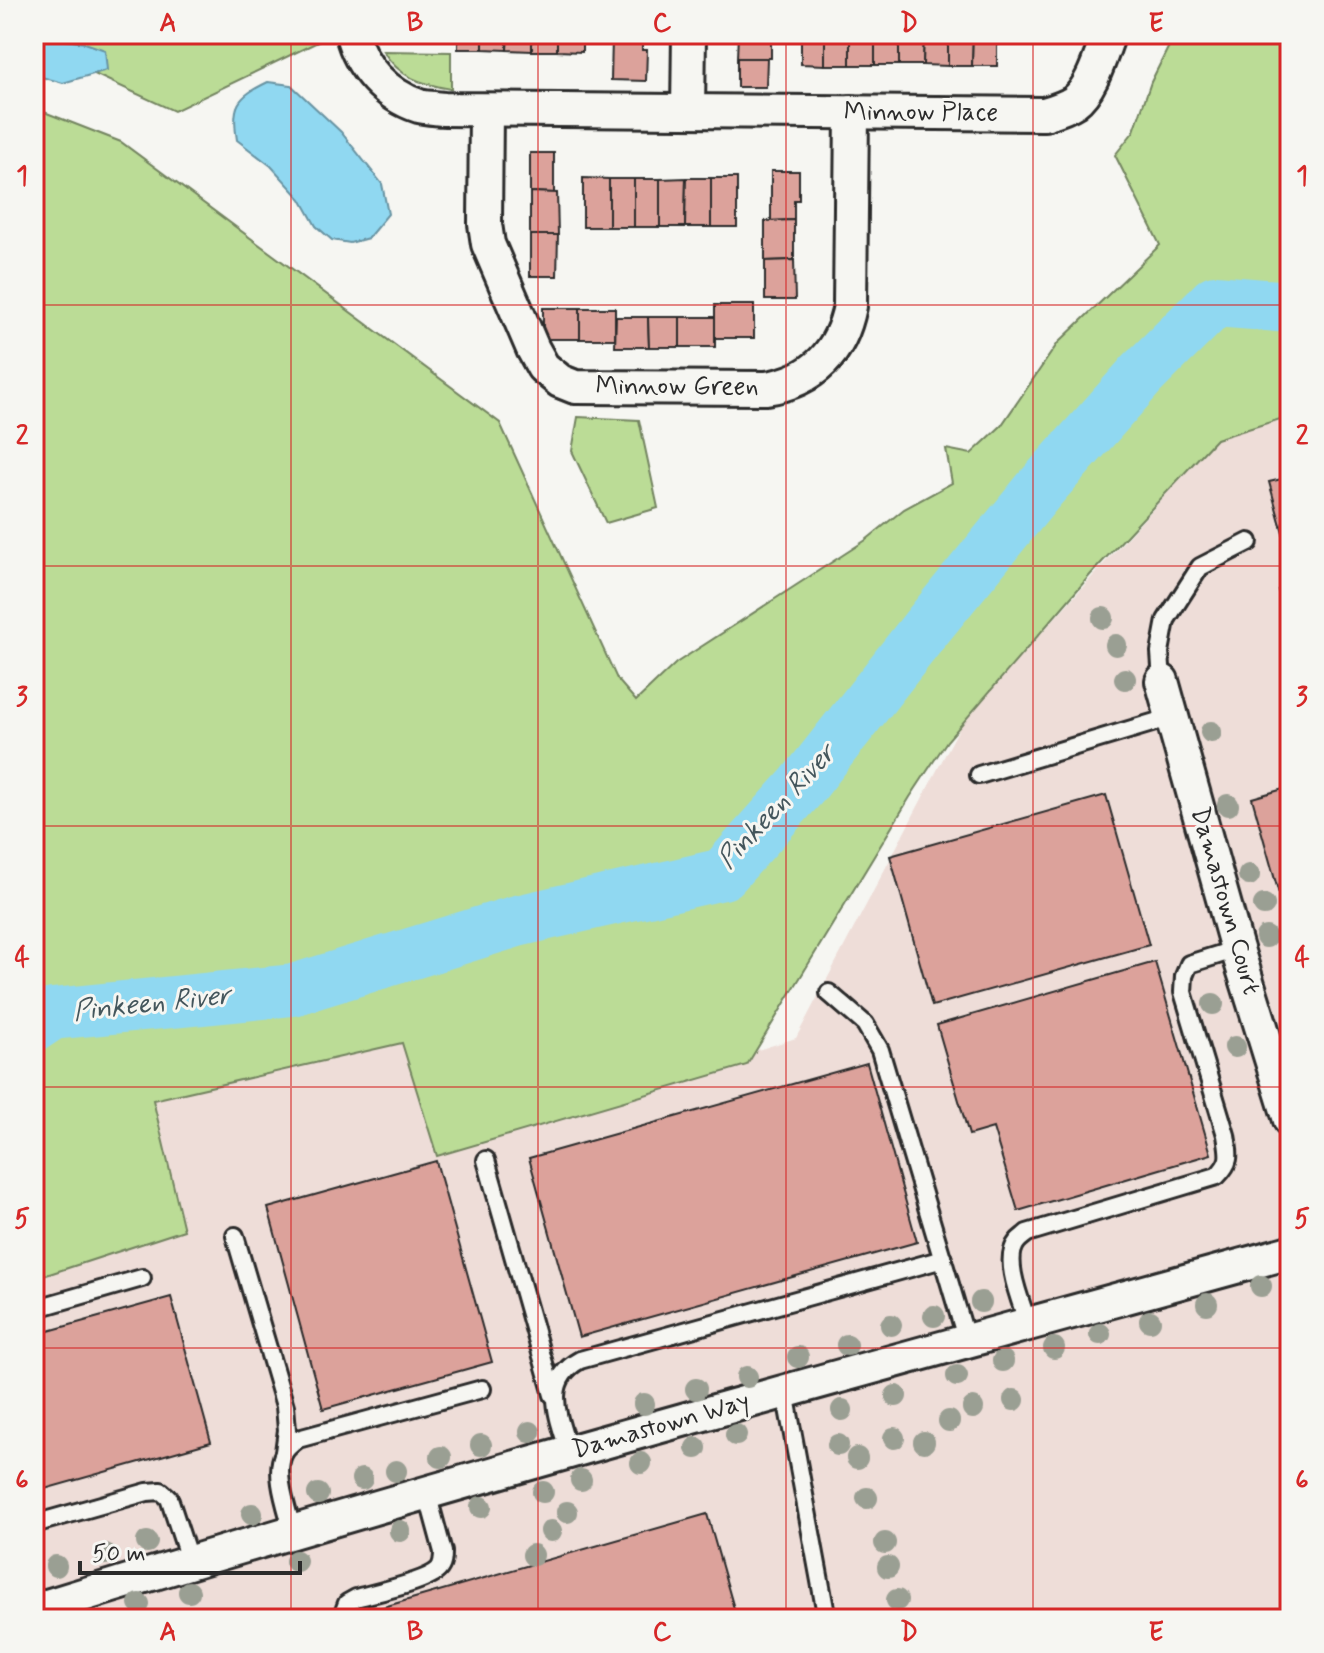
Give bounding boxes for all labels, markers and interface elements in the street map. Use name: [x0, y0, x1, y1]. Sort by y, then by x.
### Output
text: A: [159, 7, 177, 41]
text: B: [407, 7, 423, 41]
text: C: [653, 7, 672, 41]
text: D: [900, 7, 918, 41]
text: E: [1148, 7, 1164, 41]
street label: Minnow Place: [844, 96, 998, 130]
text: 1: [16, 160, 28, 194]
text: 1: [1296, 160, 1308, 194]
street label: Minnow Green: [595, 370, 759, 404]
text: 2: [16, 420, 29, 454]
text: 2: [1296, 420, 1309, 454]
text: 3: [16, 681, 28, 715]
text: 3: [1296, 681, 1308, 715]
water label: Pinkeen River: [710, 734, 847, 877]
street label: Damastown Court: [1182, 803, 1268, 999]
text: 4: [14, 942, 30, 976]
text: 4: [1294, 942, 1310, 976]
water label: Pinkeen River: [71, 977, 236, 1031]
text: 5: [14, 1203, 30, 1237]
text: 5: [1294, 1203, 1310, 1237]
street label: Damastown Way: [568, 1384, 754, 1468]
text: 6: [15, 1464, 29, 1498]
text: 6: [1295, 1464, 1309, 1498]
scale bar: [80, 1525, 300, 1575]
text: 50 m: [92, 1539, 146, 1570]
text: A: [159, 1616, 177, 1650]
text: B: [407, 1616, 423, 1650]
text: C: [653, 1616, 672, 1650]
text: D: [900, 1616, 918, 1650]
text: E: [1148, 1616, 1164, 1650]

